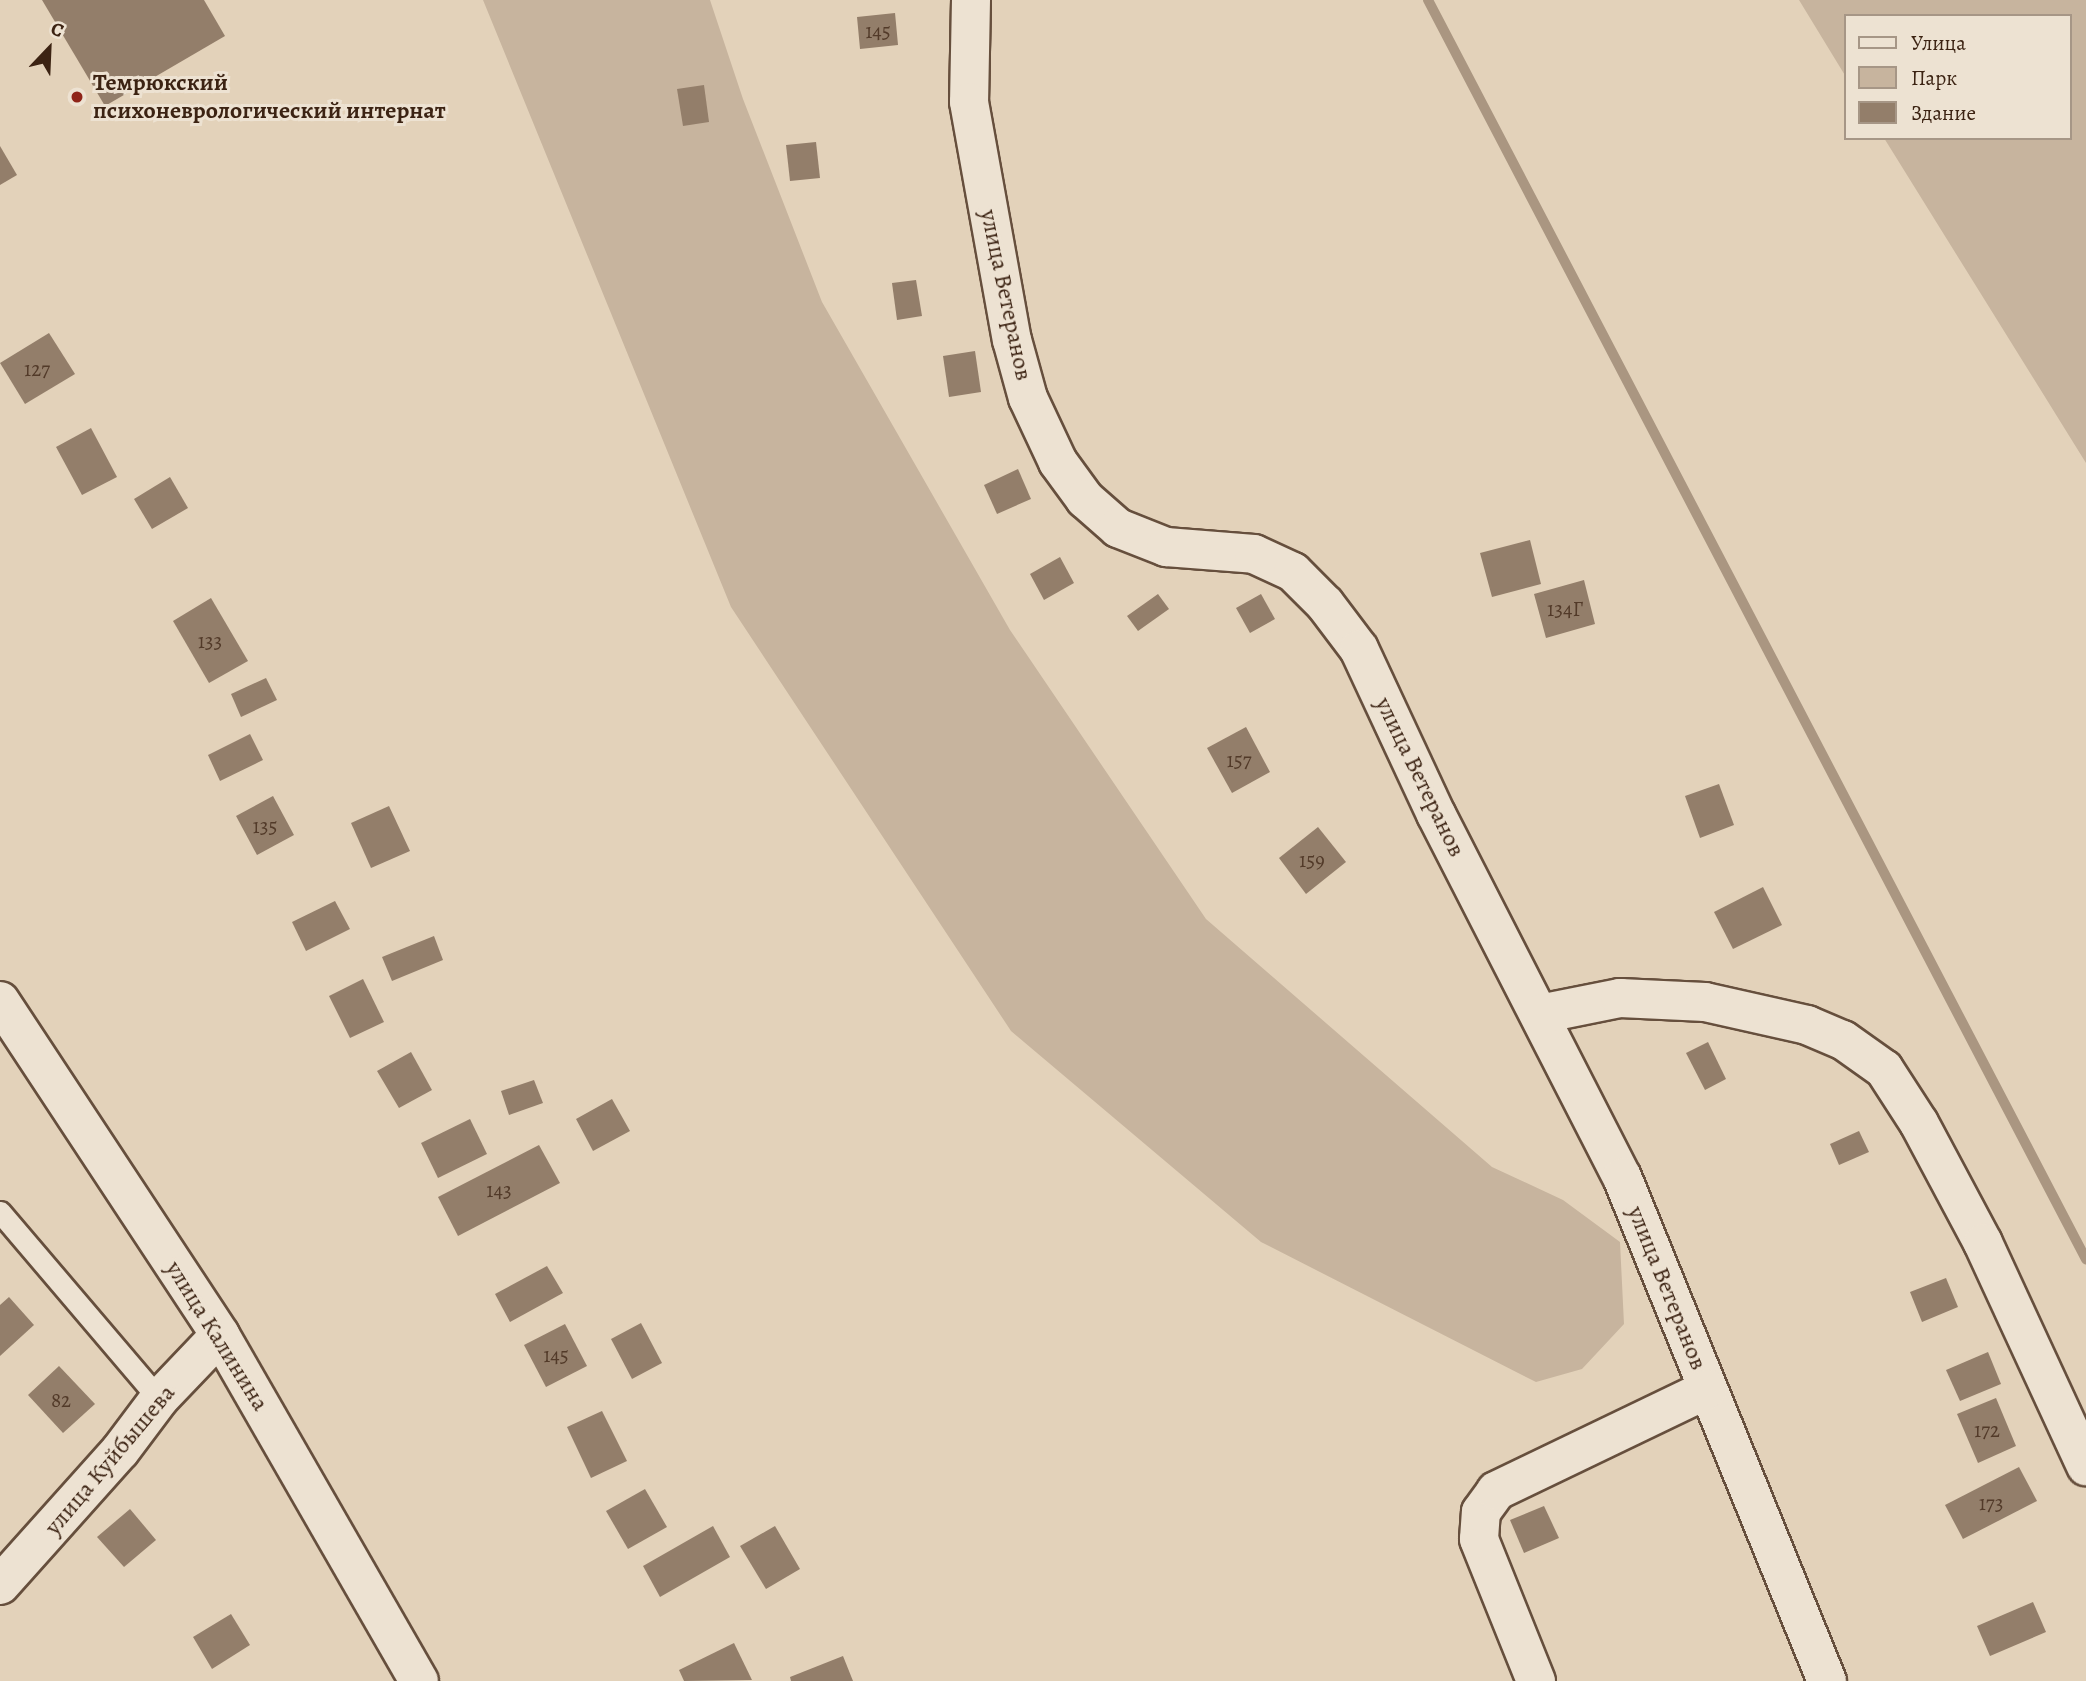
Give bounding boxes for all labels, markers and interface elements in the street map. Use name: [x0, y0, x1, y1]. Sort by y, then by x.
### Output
north arrow: [14, 14, 84, 84]
legend: [1844, 14, 2072, 140]
text: С: [47, 15, 68, 44]
house number: 145: [865, 18, 891, 44]
text: Улица: [1911, 29, 1966, 57]
text: Парк: [1911, 64, 1957, 92]
place label: Темрюкский психоневрологический интернат: [93, 69, 446, 125]
marker: Темрюкский психоневрологический интернат: [67, 87, 87, 107]
text: Здание: [1911, 99, 1976, 127]
street label: улица Ветеранов: [974, 207, 1038, 383]
house number: 127: [24, 356, 50, 382]
house number: 134Г: [1547, 596, 1583, 622]
house number: 133: [198, 628, 222, 654]
street label: улица Ветеранов: [1369, 693, 1471, 861]
house number: 157: [1226, 747, 1252, 773]
house number: 135: [253, 813, 277, 839]
house number: 159: [1299, 847, 1325, 873]
house number: 143: [486, 1177, 512, 1203]
street label: улица Ветеранов: [1621, 1202, 1713, 1374]
street label: улица Калинина: [159, 1256, 275, 1416]
house number: 145: [543, 1342, 569, 1368]
street label: улица Куйбышева: [39, 1379, 181, 1541]
house number: 82: [51, 1387, 71, 1413]
house number: 172: [1974, 1417, 2000, 1443]
house number: 173: [1979, 1490, 2003, 1516]

